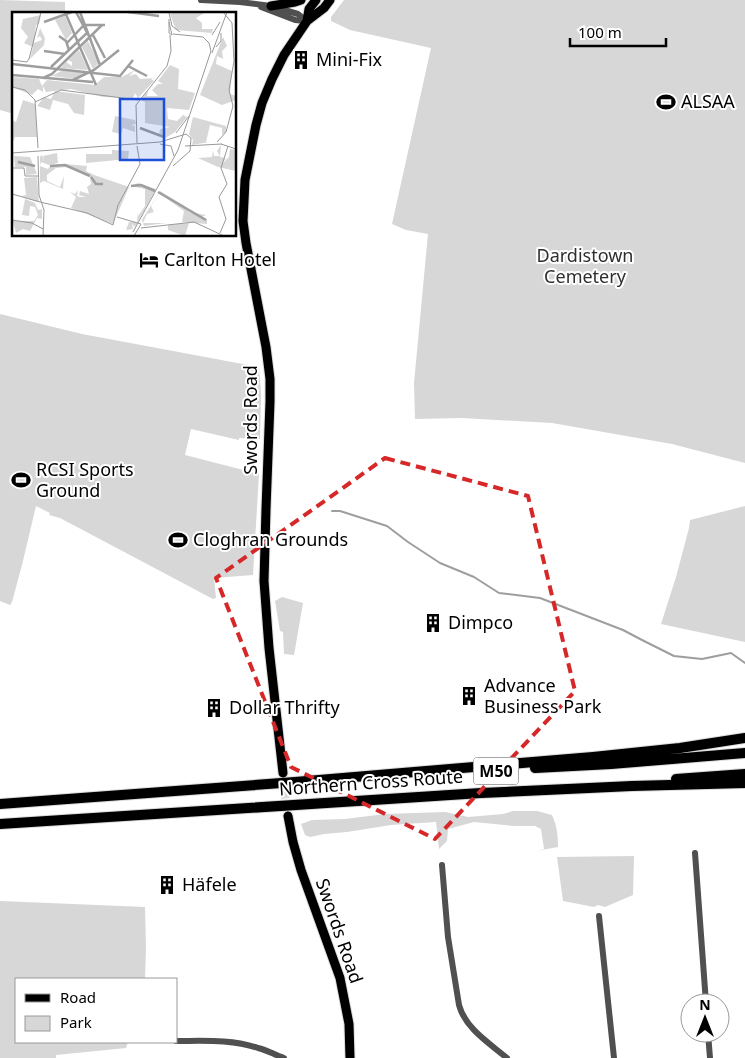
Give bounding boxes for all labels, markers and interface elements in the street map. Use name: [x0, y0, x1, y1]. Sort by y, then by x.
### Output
inset map: [12, 12, 236, 236]
scale bar: [570, 15, 666, 47]
text: 100 m: [578, 22, 622, 42]
place label: Mini-Fix: [316, 47, 383, 71]
building icon: Mini-Fix: [290, 49, 312, 71]
place label: ALSAA: [681, 89, 735, 113]
sports icon: ALSAA: [655, 91, 677, 113]
park label: Dardistown Cemetery: [537, 243, 633, 288]
place label: Carlton Hotel: [164, 247, 276, 271]
hotel icon: Carlton Hotel: [138, 249, 160, 271]
street label: Swords Road: [238, 365, 262, 475]
place label: RCSI Sports Ground: [36, 457, 134, 502]
sports icon: RCSI Sports Ground: [10, 469, 32, 491]
place label: Cloghran Grounds: [193, 527, 348, 551]
sports icon: Cloghran Grounds: [167, 529, 189, 551]
place label: Dimpco: [448, 610, 513, 634]
building icon: Dimpco: [422, 612, 444, 634]
place label: Advance Business Park: [484, 673, 602, 718]
building icon: Advance Business Park: [458, 685, 480, 707]
place label: Dollar Thrifty: [229, 695, 340, 719]
building icon: Dollar Thrifty: [203, 697, 225, 719]
road number: M50: [474, 758, 518, 784]
street label: Northern Cross Route: [278, 764, 464, 800]
place label: Häfele: [182, 872, 237, 896]
building icon: Häfele: [156, 874, 178, 896]
street label: Swords Road: [311, 875, 369, 986]
legend: [15, 978, 178, 1043]
text: Road: [60, 987, 96, 1007]
north arrow: [680, 993, 730, 1043]
text: N: [699, 995, 711, 1014]
text: Park: [60, 1012, 92, 1032]

